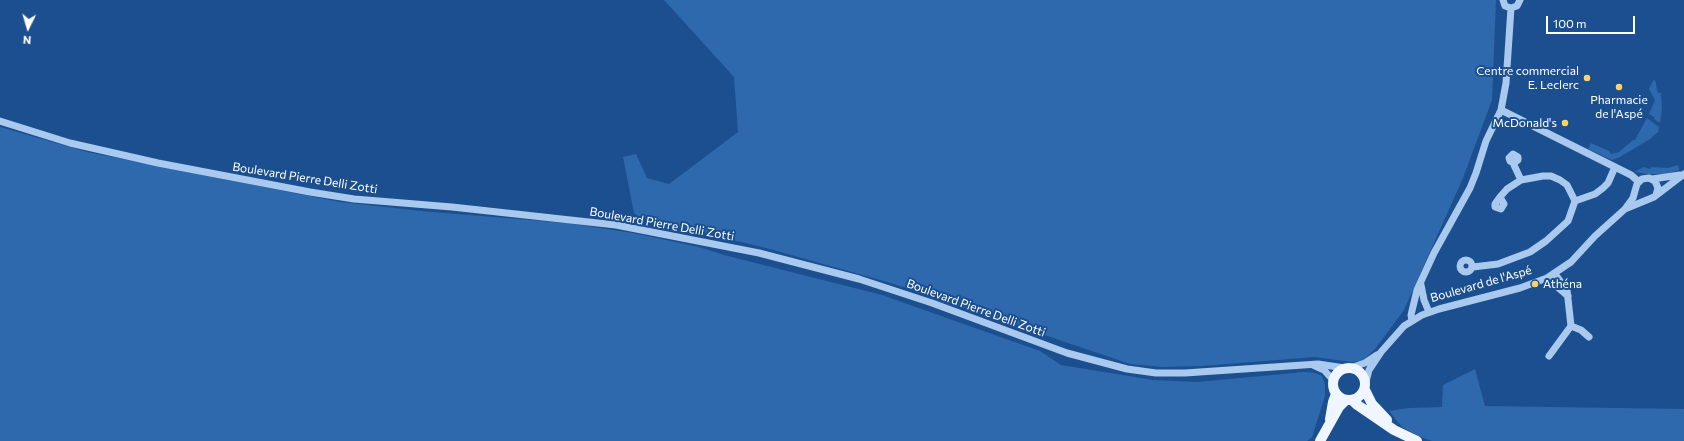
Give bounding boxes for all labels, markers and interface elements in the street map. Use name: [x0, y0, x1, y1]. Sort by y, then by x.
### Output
north arrow: [8, 8, 48, 48]
scale bar: [1548, 8, 1637, 34]
text: 100 m: [1553, 16, 1587, 30]
text: N: [22, 34, 32, 47]
place label: Centre commercial E. Leclerc: [1476, 64, 1579, 92]
marker: Centre commercial E. Leclerc: [1582, 73, 1592, 83]
marker: Pharmacie de l'Aspé: [1614, 82, 1624, 92]
place label: Pharmacie de l'Aspé: [1590, 93, 1648, 121]
place label: McDonald's: [1493, 116, 1557, 130]
marker: McDonald's: [1560, 118, 1570, 128]
street label: Boulevard Pierre Delli Zotti: [231, 159, 379, 197]
street label: Boulevard Pierre Delli Zotti: [589, 204, 735, 244]
street label: Boulevard de l'Aspé: [1429, 263, 1533, 305]
street label: Boulevard Pierre Delli Zotti: [905, 276, 1047, 340]
place label: Athéna: [1543, 277, 1582, 291]
marker: Athéna: [1530, 279, 1540, 289]

